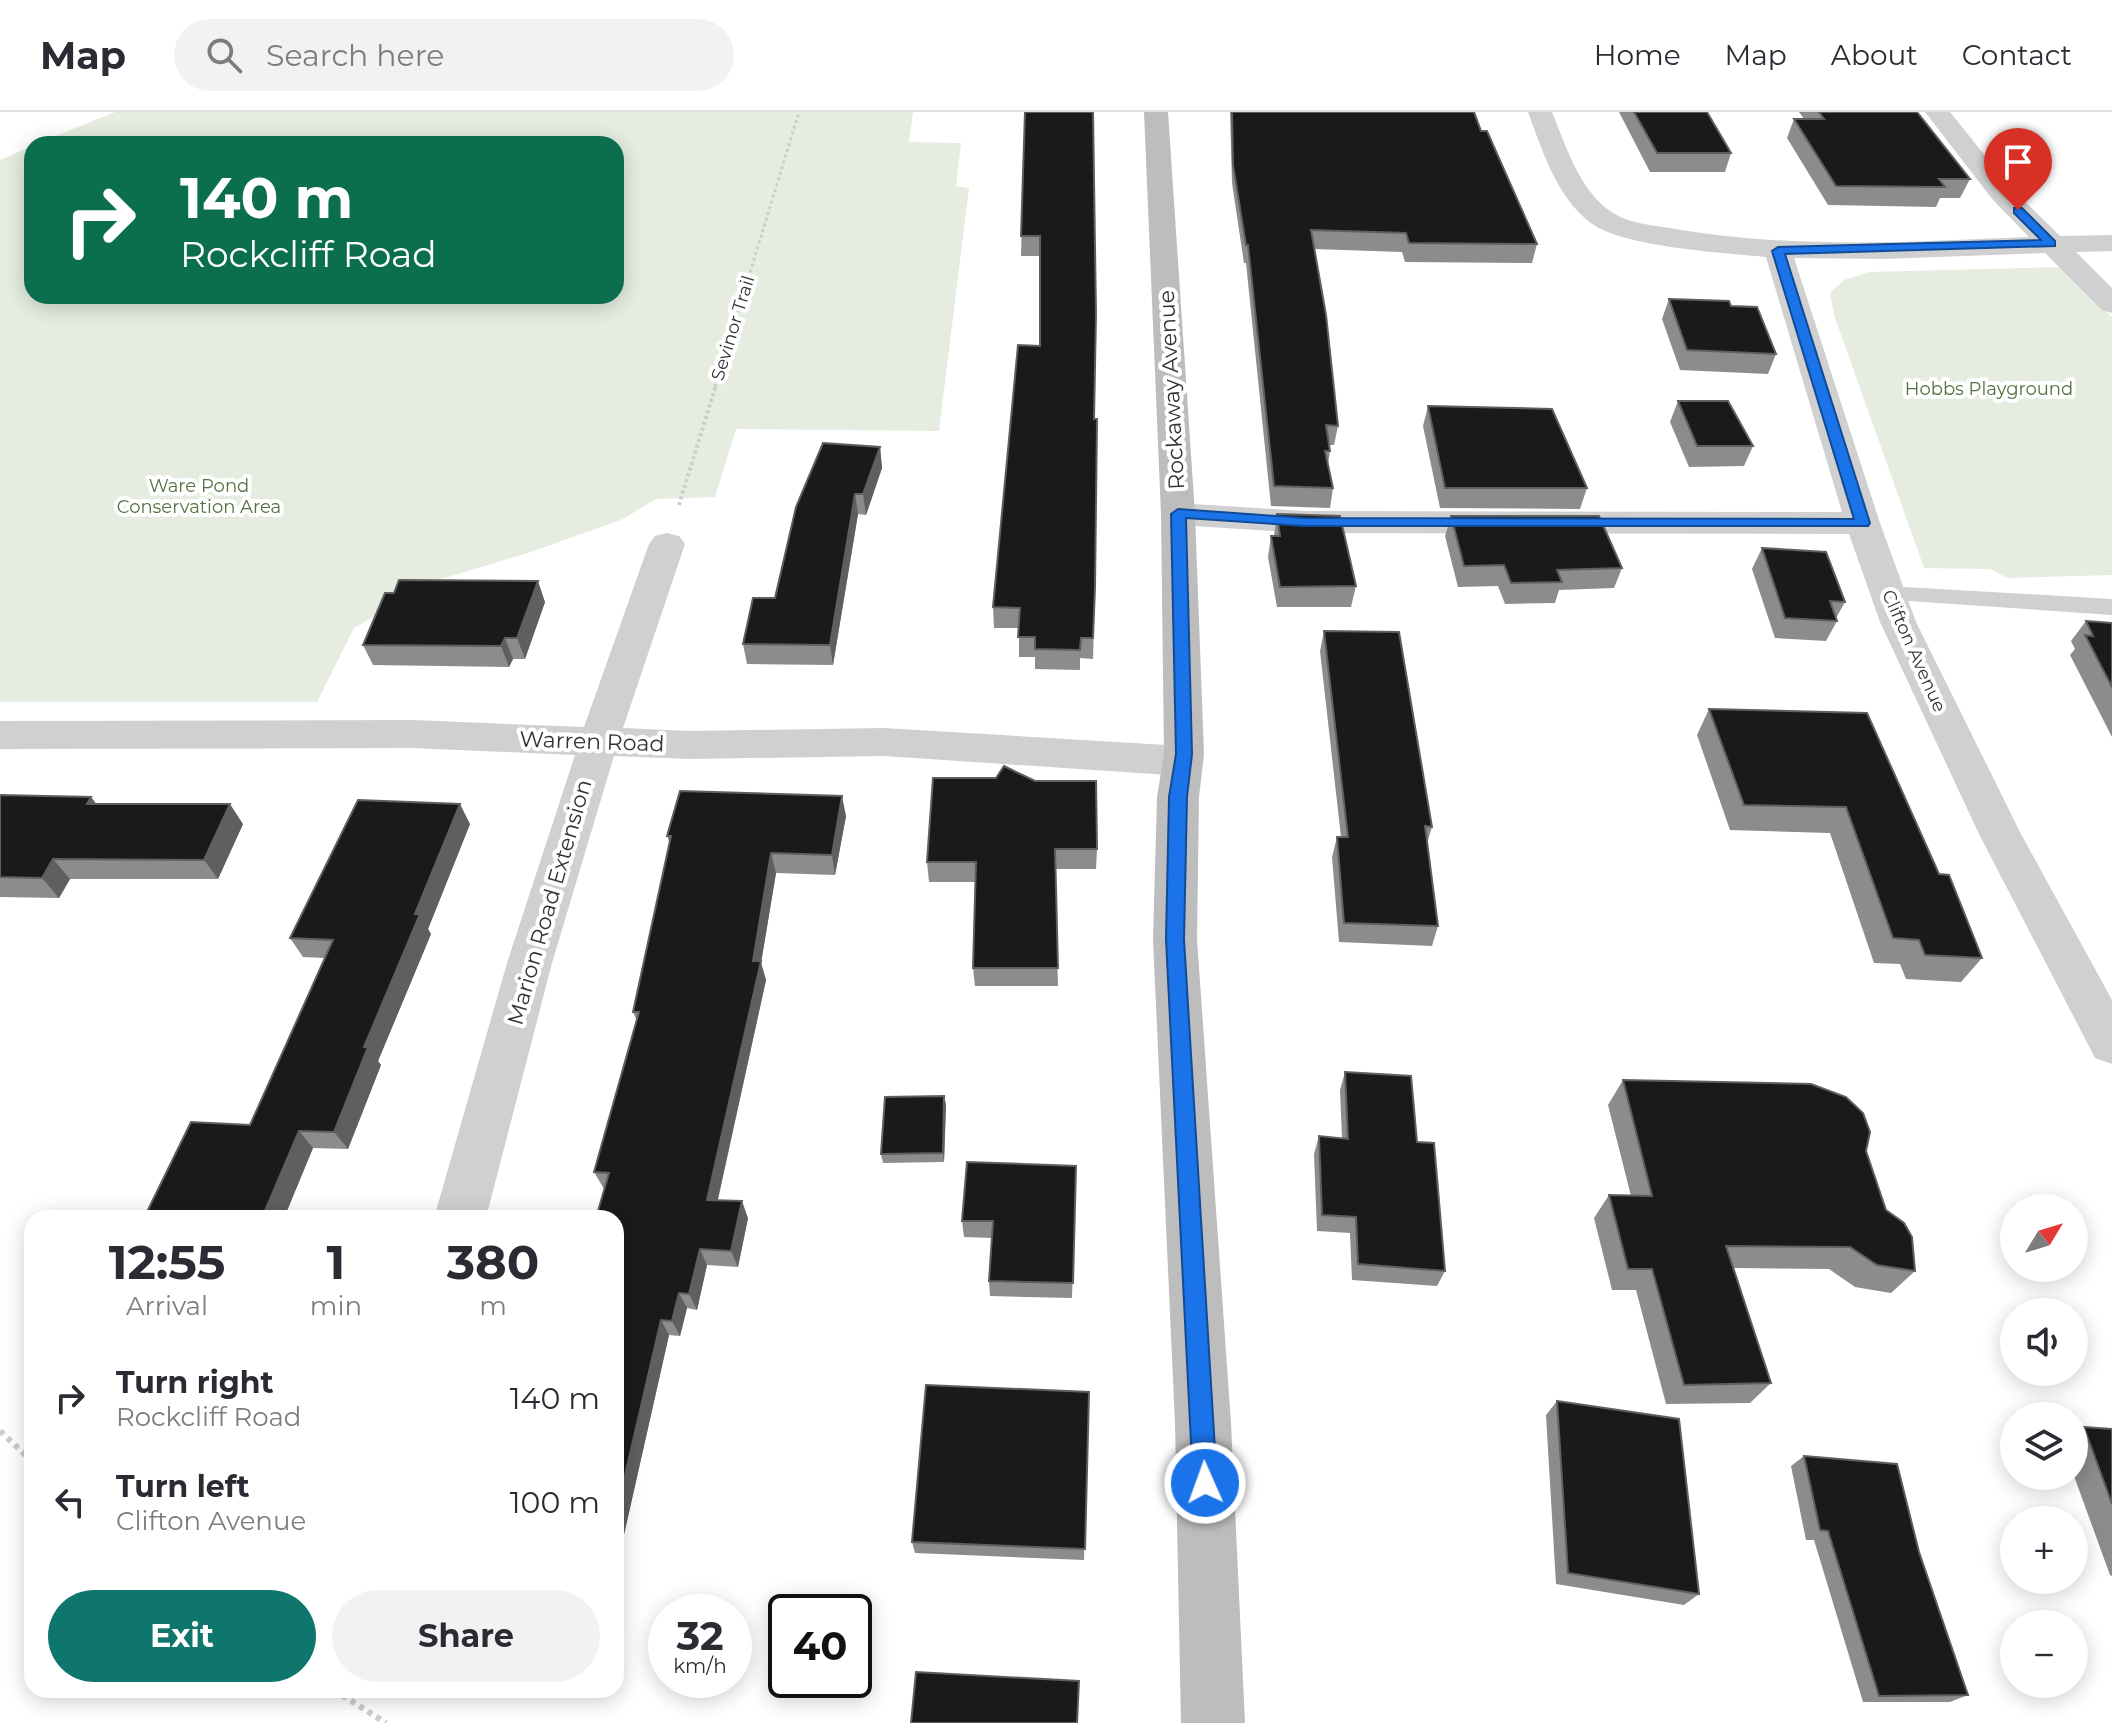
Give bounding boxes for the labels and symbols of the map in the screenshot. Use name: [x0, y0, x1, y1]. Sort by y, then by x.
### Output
pin: [1984, 128, 2052, 210]
street label: Sevinor Trail: [707, 273, 759, 383]
street label: Rockaway Avenue: [1153, 290, 1190, 490]
park label: Hobbs Playground: [1905, 378, 2073, 400]
park label: Ware Pond Conservation Area: [117, 475, 281, 518]
street label: Clifton Avenue: [1877, 586, 1951, 716]
street label: Warren Road: [519, 725, 665, 758]
street label: Marion Road Extension: [501, 776, 598, 1028]
north arrow: [2000, 1194, 2088, 1282]
position arrow: [1163, 1441, 1247, 1525]
speed limit sign: 40: [768, 1594, 872, 1698]

